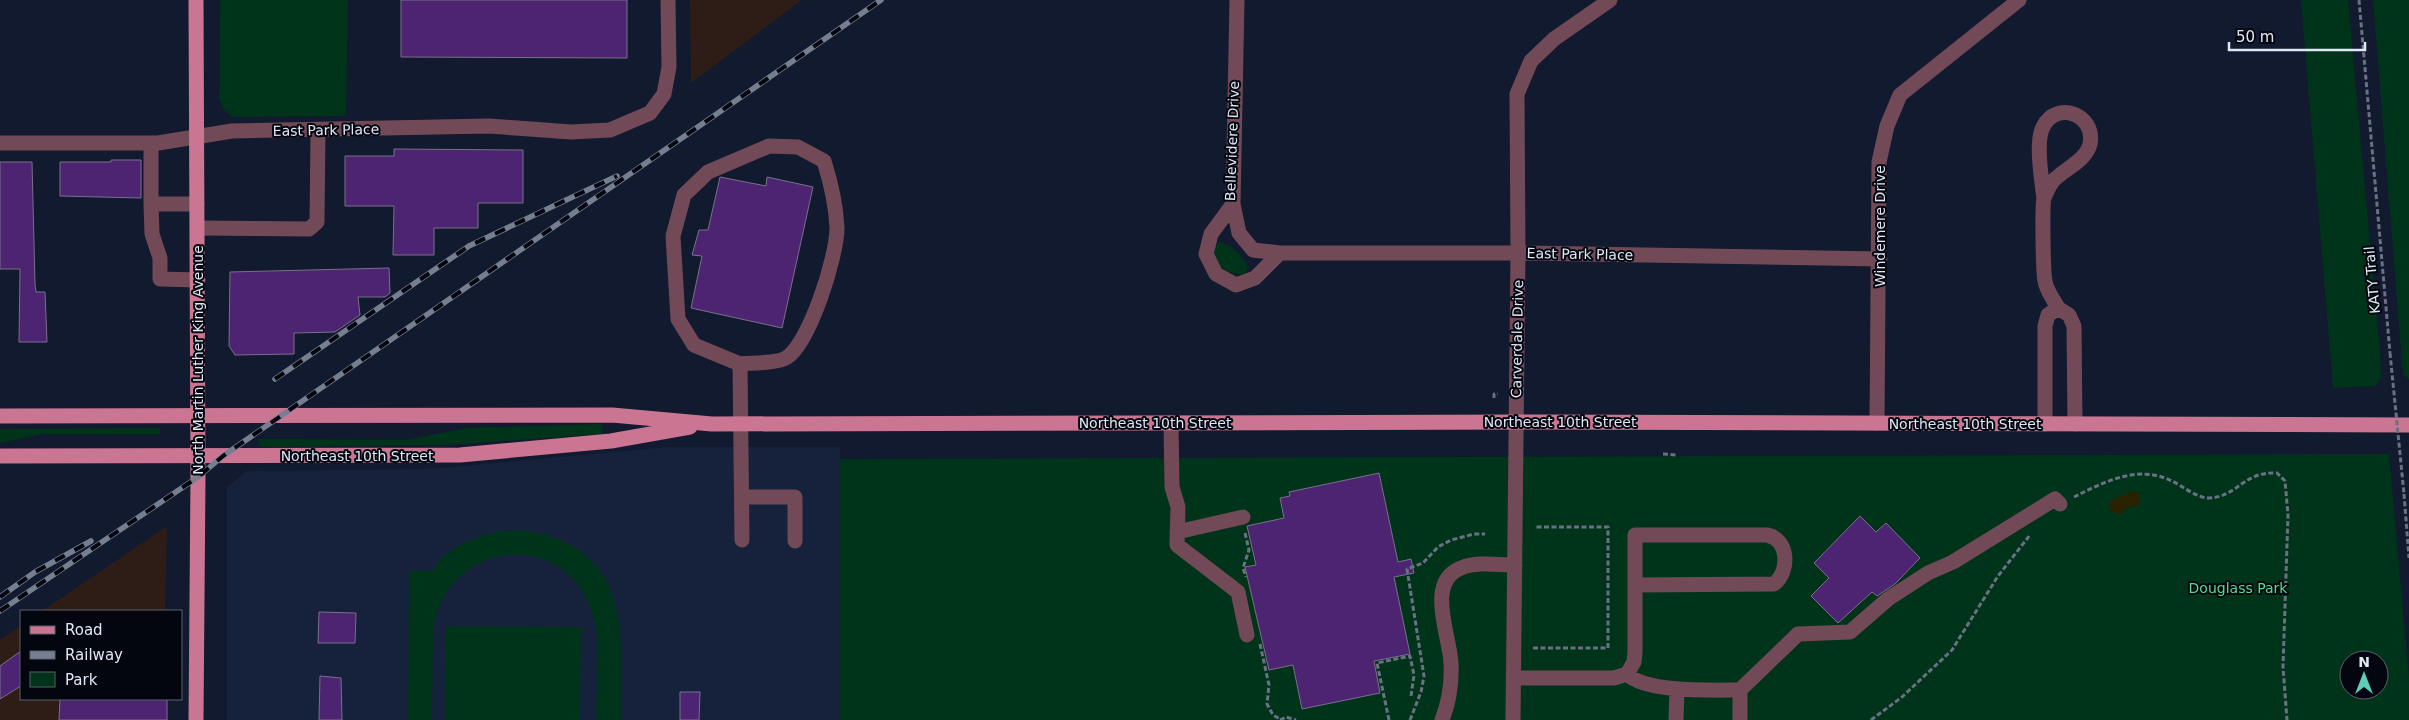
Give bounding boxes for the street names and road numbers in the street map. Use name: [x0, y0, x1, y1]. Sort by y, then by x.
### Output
street label: Bellevidere Drive: [1222, 81, 1242, 201]
street label: East Park Place: [273, 121, 379, 139]
street label: Windemere Drive: [1872, 165, 1888, 287]
street label: North Martin Luther King Avenue: [190, 245, 206, 475]
street label: East Park Place: [1527, 245, 1633, 263]
street label: KATY Trail: [2361, 246, 2383, 314]
street label: Carverdale Drive: [1508, 280, 1526, 398]
street label: Northeast 10th Street: [1484, 414, 1637, 430]
street label: Northeast 10th Street: [1079, 415, 1232, 431]
street label: Northeast 10th Street: [1889, 416, 2042, 432]
street label: Northeast 10th Street: [281, 448, 434, 464]

